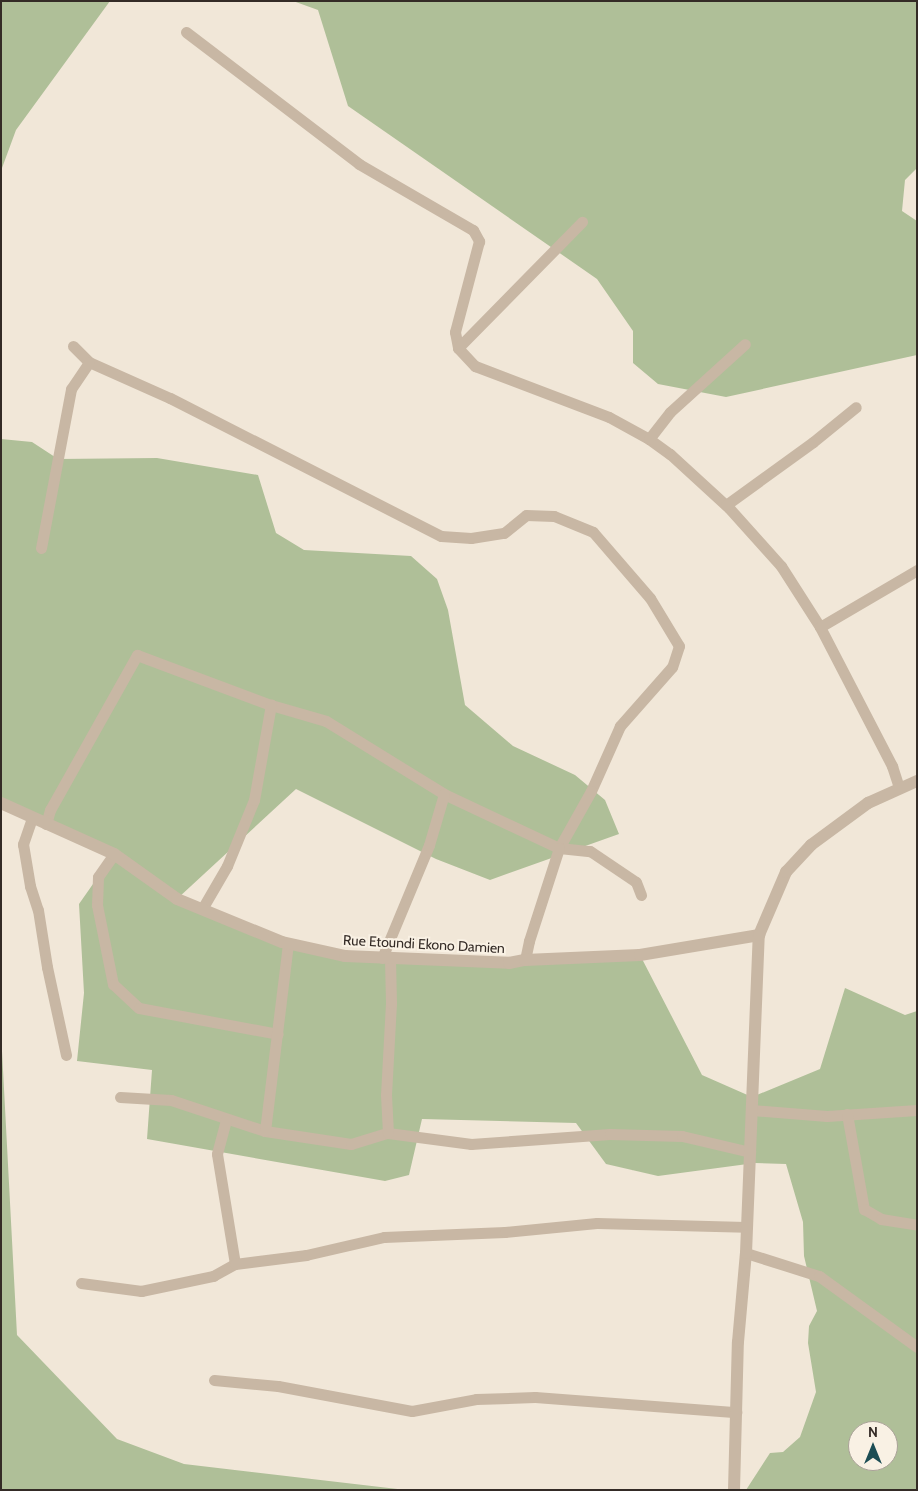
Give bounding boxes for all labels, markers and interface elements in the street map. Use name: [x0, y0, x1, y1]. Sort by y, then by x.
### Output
street label: Rue Etoundi Ekono Damien: [343, 931, 505, 957]
north arrow: [848, 1421, 898, 1471]
text: N: [868, 1423, 878, 1441]

